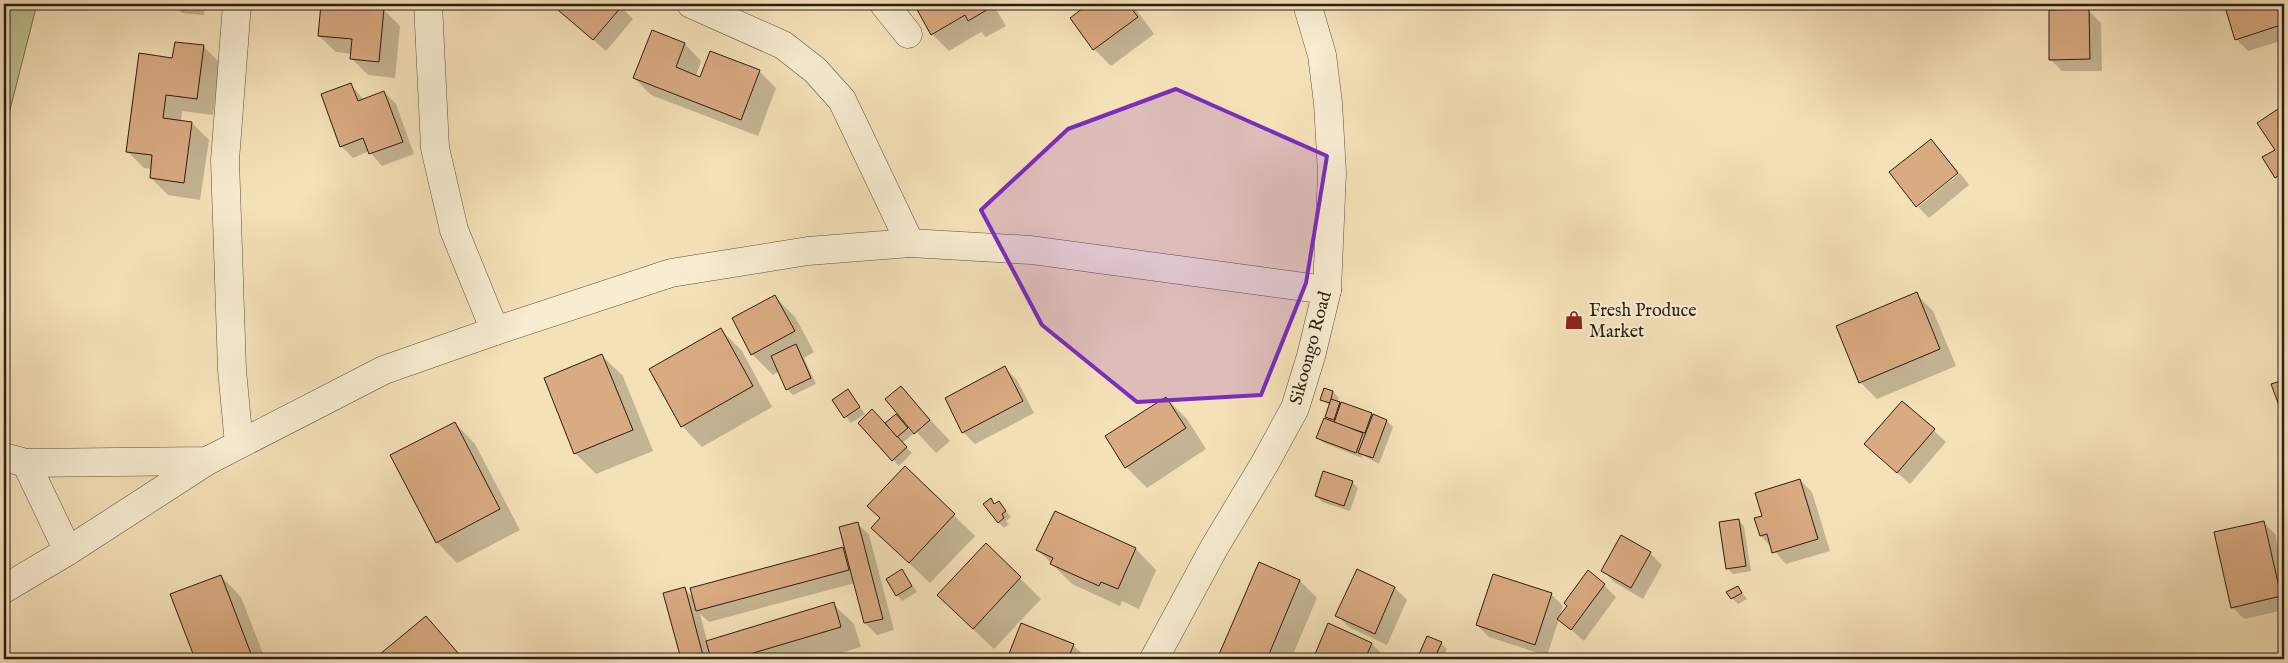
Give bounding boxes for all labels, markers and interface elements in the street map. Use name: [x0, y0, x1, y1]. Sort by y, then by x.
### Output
street label: Sikoongo Road: [1285, 289, 1338, 408]
place label: Fresh Produce Market: [1589, 300, 1697, 344]
shop icon: Fresh Produce Market: [1563, 309, 1585, 331]

